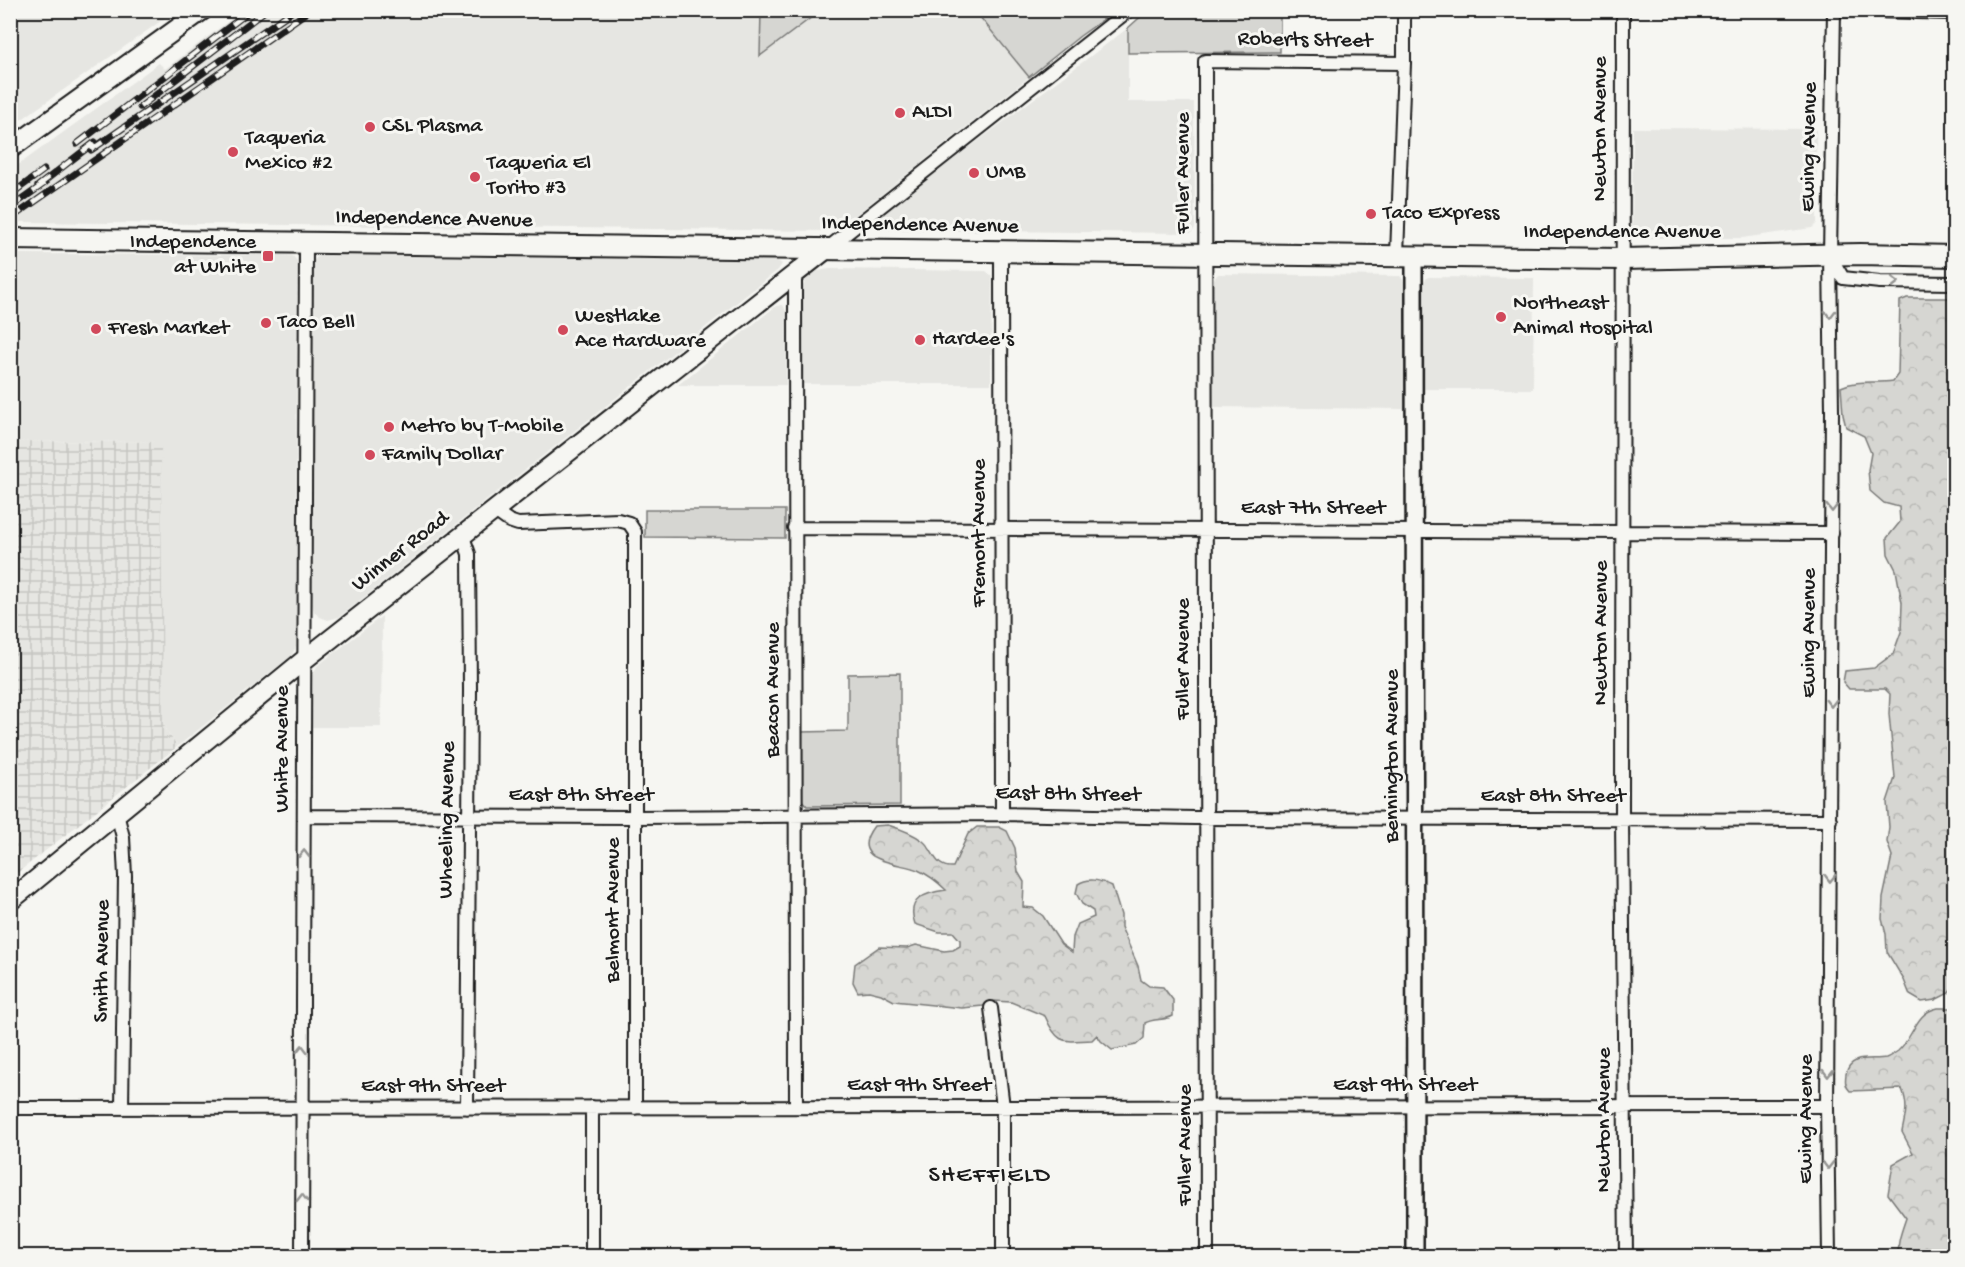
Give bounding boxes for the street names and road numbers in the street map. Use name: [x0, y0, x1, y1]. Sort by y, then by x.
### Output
street label: Roberts Street: [1237, 27, 1375, 55]
street label: Newton Avenue: [1588, 56, 1614, 202]
street label: Ewing Avenue: [1796, 81, 1824, 212]
street label: Fuller Avenue: [1171, 111, 1197, 235]
street label: Independence Avenue: [335, 205, 534, 235]
street label: Independence Avenue: [821, 211, 1020, 241]
street label: Independence Avenue: [1523, 220, 1721, 246]
street label: Fremont Avenue: [967, 458, 993, 608]
street label: East 7th Street: [1241, 496, 1387, 522]
street label: Winner Road: [347, 505, 457, 598]
street label: Newton Avenue: [1589, 560, 1615, 706]
street label: Ewing Avenue: [1797, 567, 1823, 698]
street label: Fuller Avenue: [1171, 597, 1197, 721]
street label: Beacon Avenue: [761, 622, 787, 759]
street label: Bennington Avenue: [1380, 669, 1406, 844]
street label: White Avenue: [270, 685, 296, 813]
street label: Wheeling Avenue: [434, 741, 462, 899]
street label: East 8th Street: [995, 781, 1143, 809]
street label: East 8th Street: [509, 783, 655, 809]
street label: East 8th Street: [1481, 784, 1627, 810]
street label: Belmont Avenue: [601, 837, 627, 984]
street label: Smith Avenue: [89, 899, 117, 1023]
street label: Newton Avenue: [1592, 1047, 1618, 1193]
street label: Ewing Avenue: [1794, 1053, 1820, 1184]
street label: East 9th Street: [847, 1073, 993, 1099]
street label: East 9th Street: [1333, 1073, 1479, 1099]
street label: East 9th Street: [361, 1074, 507, 1100]
street label: Fuller Avenue: [1173, 1083, 1199, 1207]

